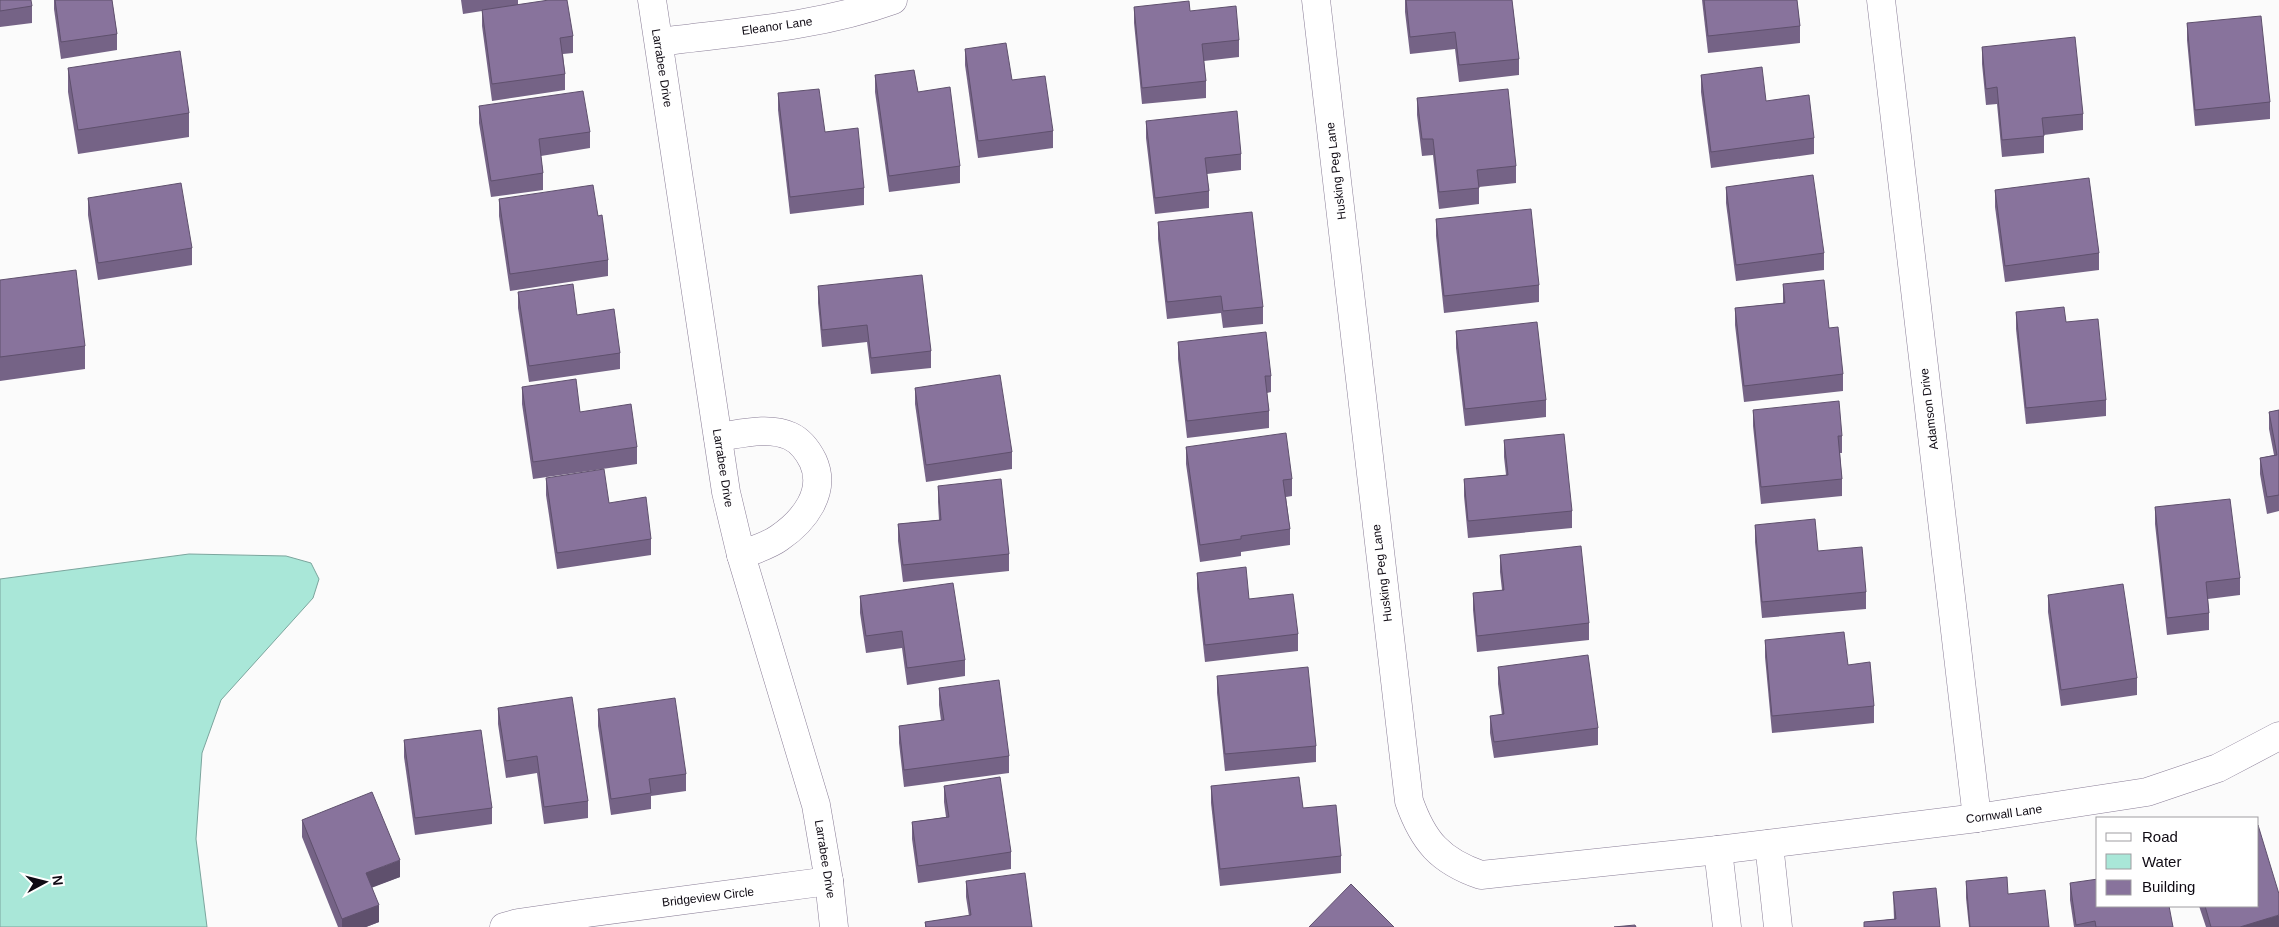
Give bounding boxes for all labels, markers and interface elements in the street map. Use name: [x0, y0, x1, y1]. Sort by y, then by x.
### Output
street label: Eleanor Lane: [741, 14, 814, 38]
street label: Larrabee Drive: [649, 28, 675, 109]
street label: Husking Peg Lane: [1323, 121, 1349, 221]
street label: Adamson Drive: [1917, 367, 1941, 451]
street label: Larrabee Drive: [710, 428, 736, 509]
street label: Husking Peg Lane: [1369, 523, 1395, 623]
street label: Cornwall Lane: [1965, 802, 2043, 826]
legend: [2096, 817, 2259, 907]
street label: Larrabee Drive: [812, 819, 838, 900]
text: Road: [2142, 828, 2178, 845]
text: Water: [2142, 853, 2181, 870]
north arrow: [20, 857, 70, 907]
text: N: [49, 874, 66, 886]
text: Building: [2142, 878, 2195, 895]
street label: Bridgeview Circle: [661, 884, 755, 910]

